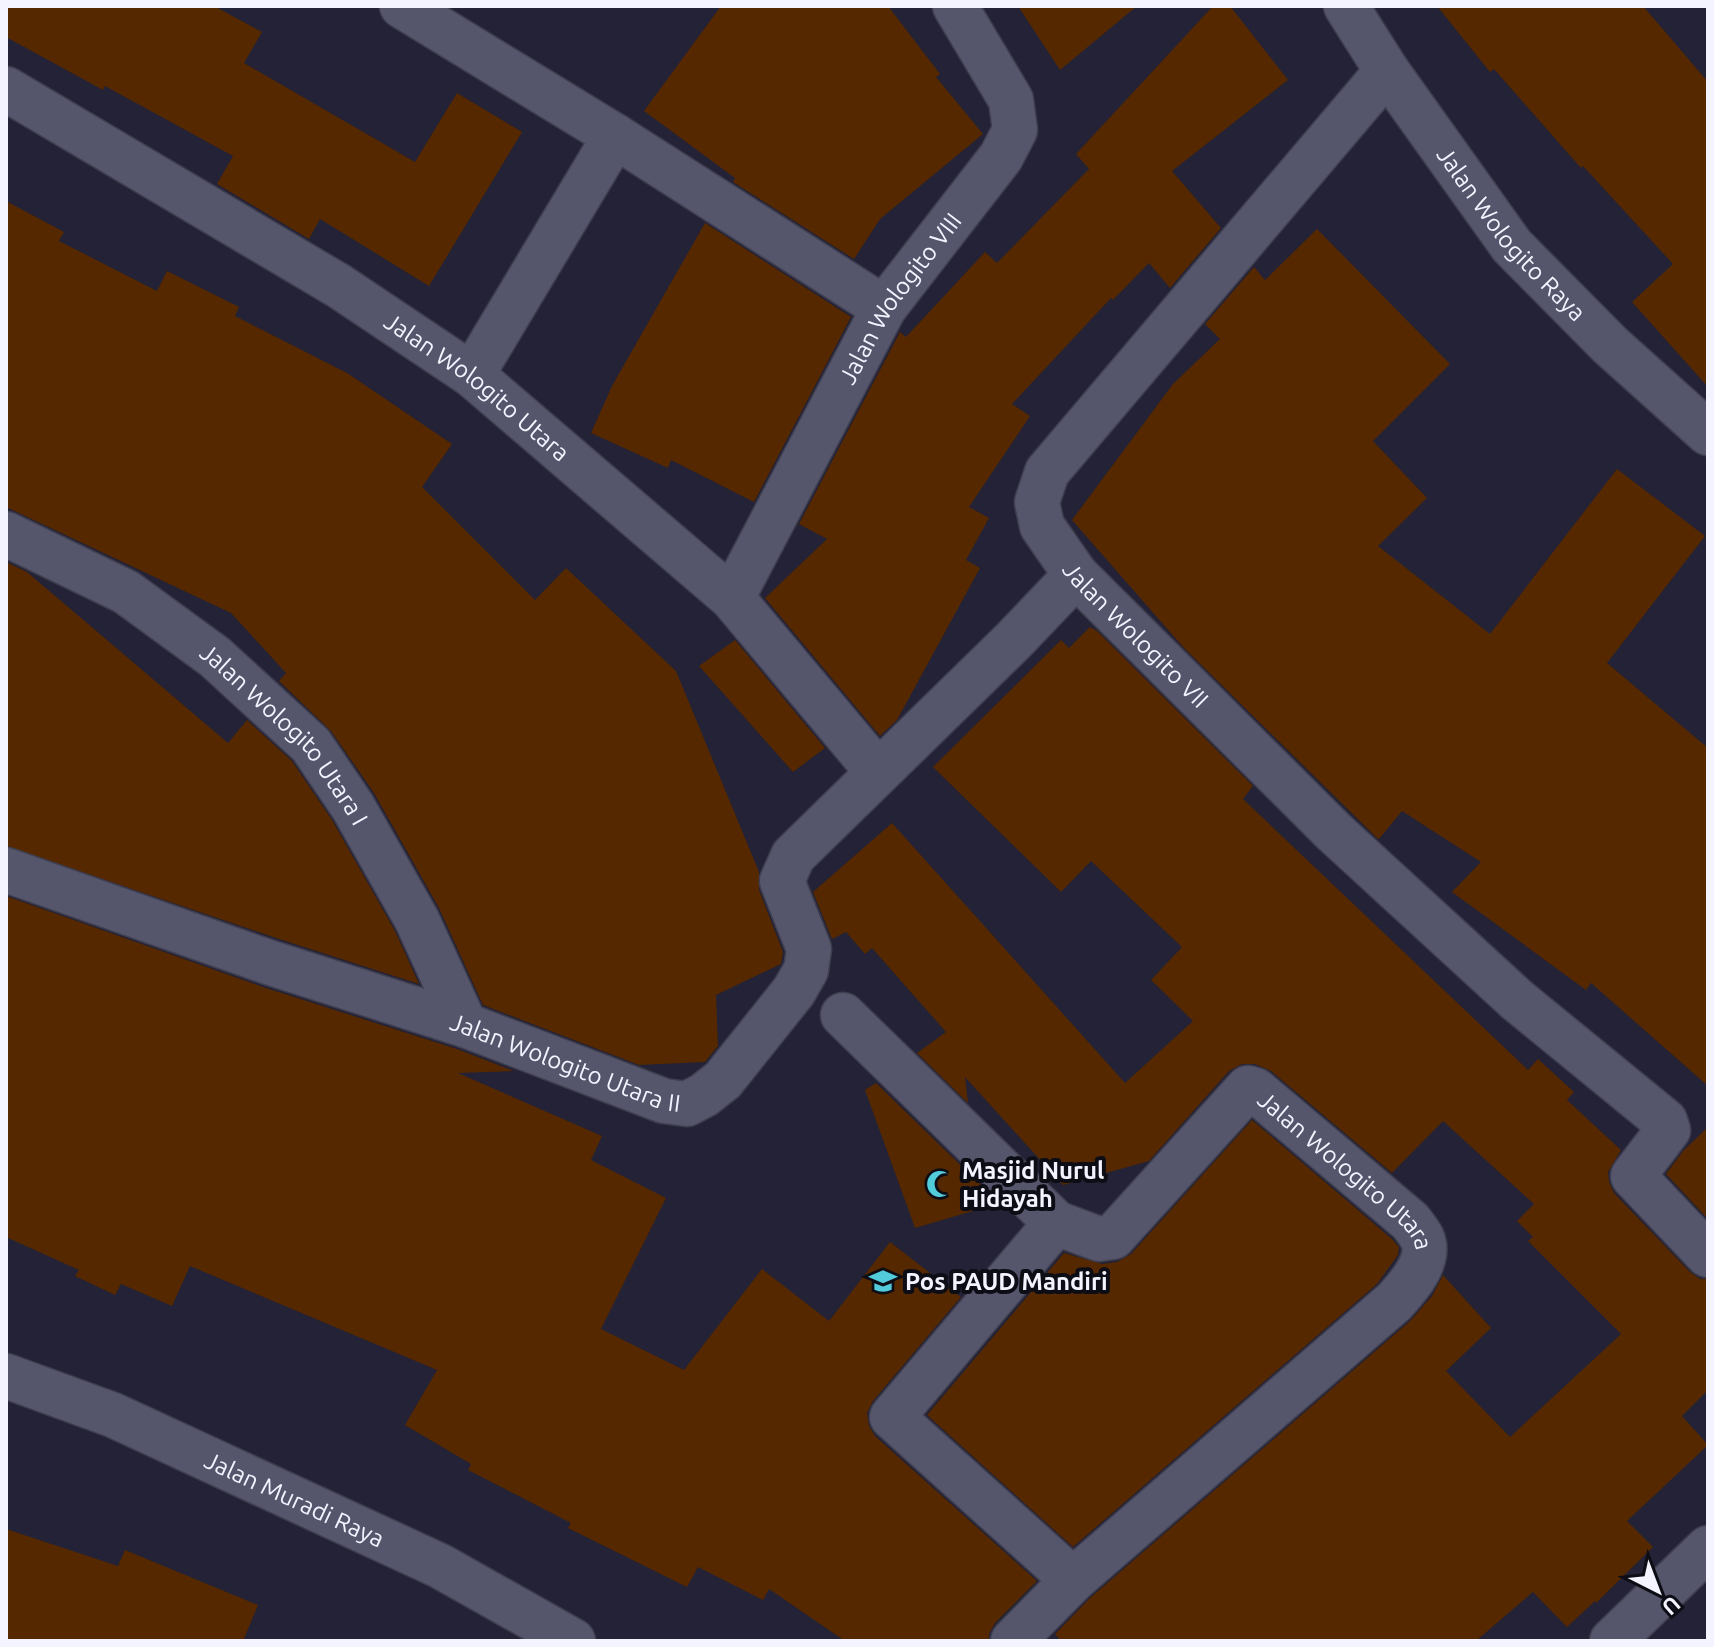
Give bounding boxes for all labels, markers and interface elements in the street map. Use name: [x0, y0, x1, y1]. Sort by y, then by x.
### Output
street label: Jalan Wologito Raya: [1432, 141, 1591, 326]
street label: Jalan Wologito VIII: [833, 207, 966, 388]
street label: Jalan Wologito Utara: [380, 307, 575, 466]
street label: Jalan Wologito VII: [1058, 557, 1214, 713]
street label: Jalan Wologito Utara I: [195, 638, 374, 830]
street label: Jalan Wologito Utara II: [447, 1008, 682, 1117]
street label: Jalan Wologito Utara: [1253, 1085, 1438, 1252]
place label: Masjid Nurul Hidayah: [962, 1157, 1104, 1212]
mosque icon: Masjid Nurul Hidayah: [925, 1169, 955, 1199]
school or university icon: Pos PAUD Mandiri: [868, 1266, 898, 1296]
place label: Pos PAUD Mandiri: [905, 1268, 1108, 1295]
street label: Jalan Muradi Raya: [201, 1446, 389, 1552]
north arrow: [1618, 1551, 1698, 1631]
text: U: [1658, 1592, 1686, 1621]

